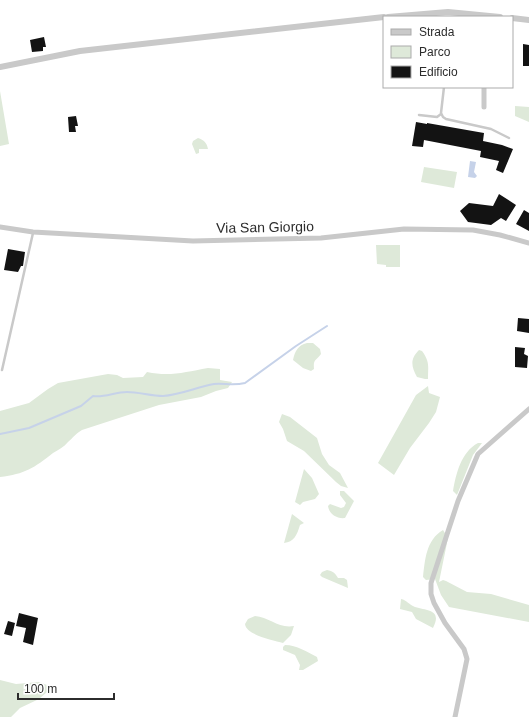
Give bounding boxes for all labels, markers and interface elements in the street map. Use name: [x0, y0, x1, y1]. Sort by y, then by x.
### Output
legend: [383, 16, 513, 88]
text: Strada: [419, 25, 455, 39]
text: Parco: [419, 45, 451, 59]
text: Edificio: [419, 65, 458, 79]
street label: Via San Giorgio: [216, 218, 314, 236]
scale bar: [18, 675, 114, 701]
text: 100 m: [24, 682, 57, 696]

